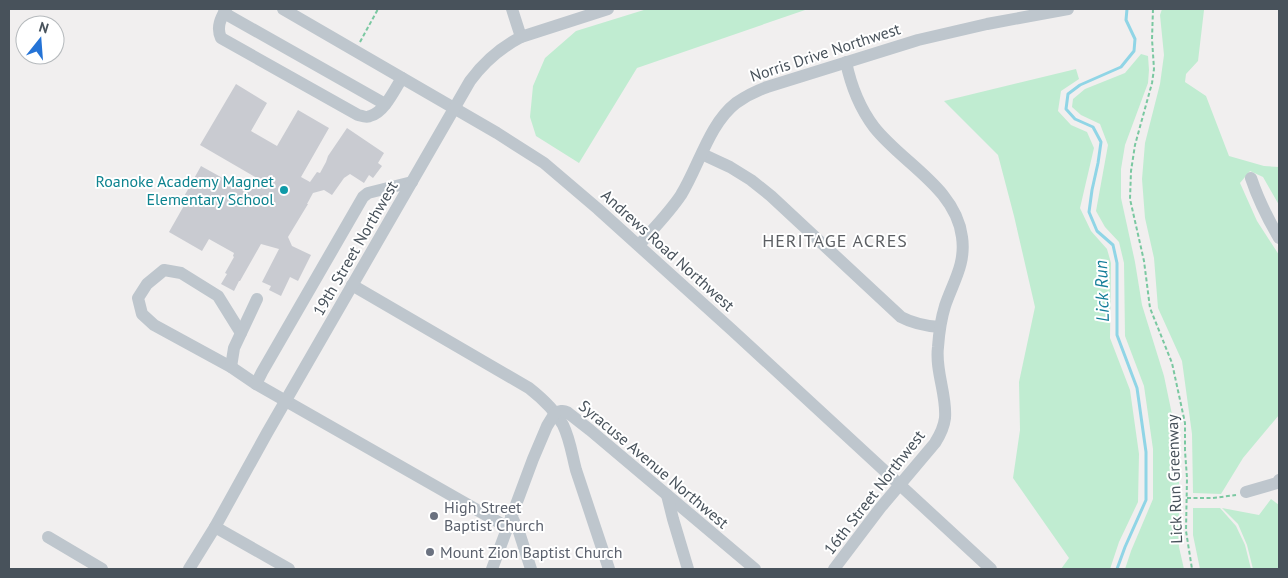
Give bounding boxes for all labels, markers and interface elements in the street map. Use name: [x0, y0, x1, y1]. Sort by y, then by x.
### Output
north arrow: [15, 15, 65, 65]
text: N: [37, 18, 51, 38]
street label: Norris Drive Northwest: [747, 18, 903, 86]
place label: Roanoke Academy Magnet Elementary School: [95, 171, 275, 209]
street label: 19th Street Northwest: [308, 177, 402, 319]
marker: Roanoke Academy Magnet Elementary School: [278, 184, 290, 196]
street label: Andrews Road Northwest: [597, 185, 739, 315]
district label: HERITAGE ACRES: [762, 229, 908, 252]
water label: Lick Run: [1089, 260, 1114, 322]
street label: Syracuse Avenue Northwest: [575, 395, 733, 533]
street label: Lick Run Greenway: [1162, 413, 1186, 544]
street label: 16th Street Northwest: [819, 425, 929, 558]
place label: High Street Baptist Church: [444, 497, 544, 535]
marker: High Street Baptist Church: [428, 510, 440, 522]
place label: Mount Zion Baptist Church: [440, 542, 623, 562]
marker: Mount Zion Baptist Church: [424, 546, 436, 558]

